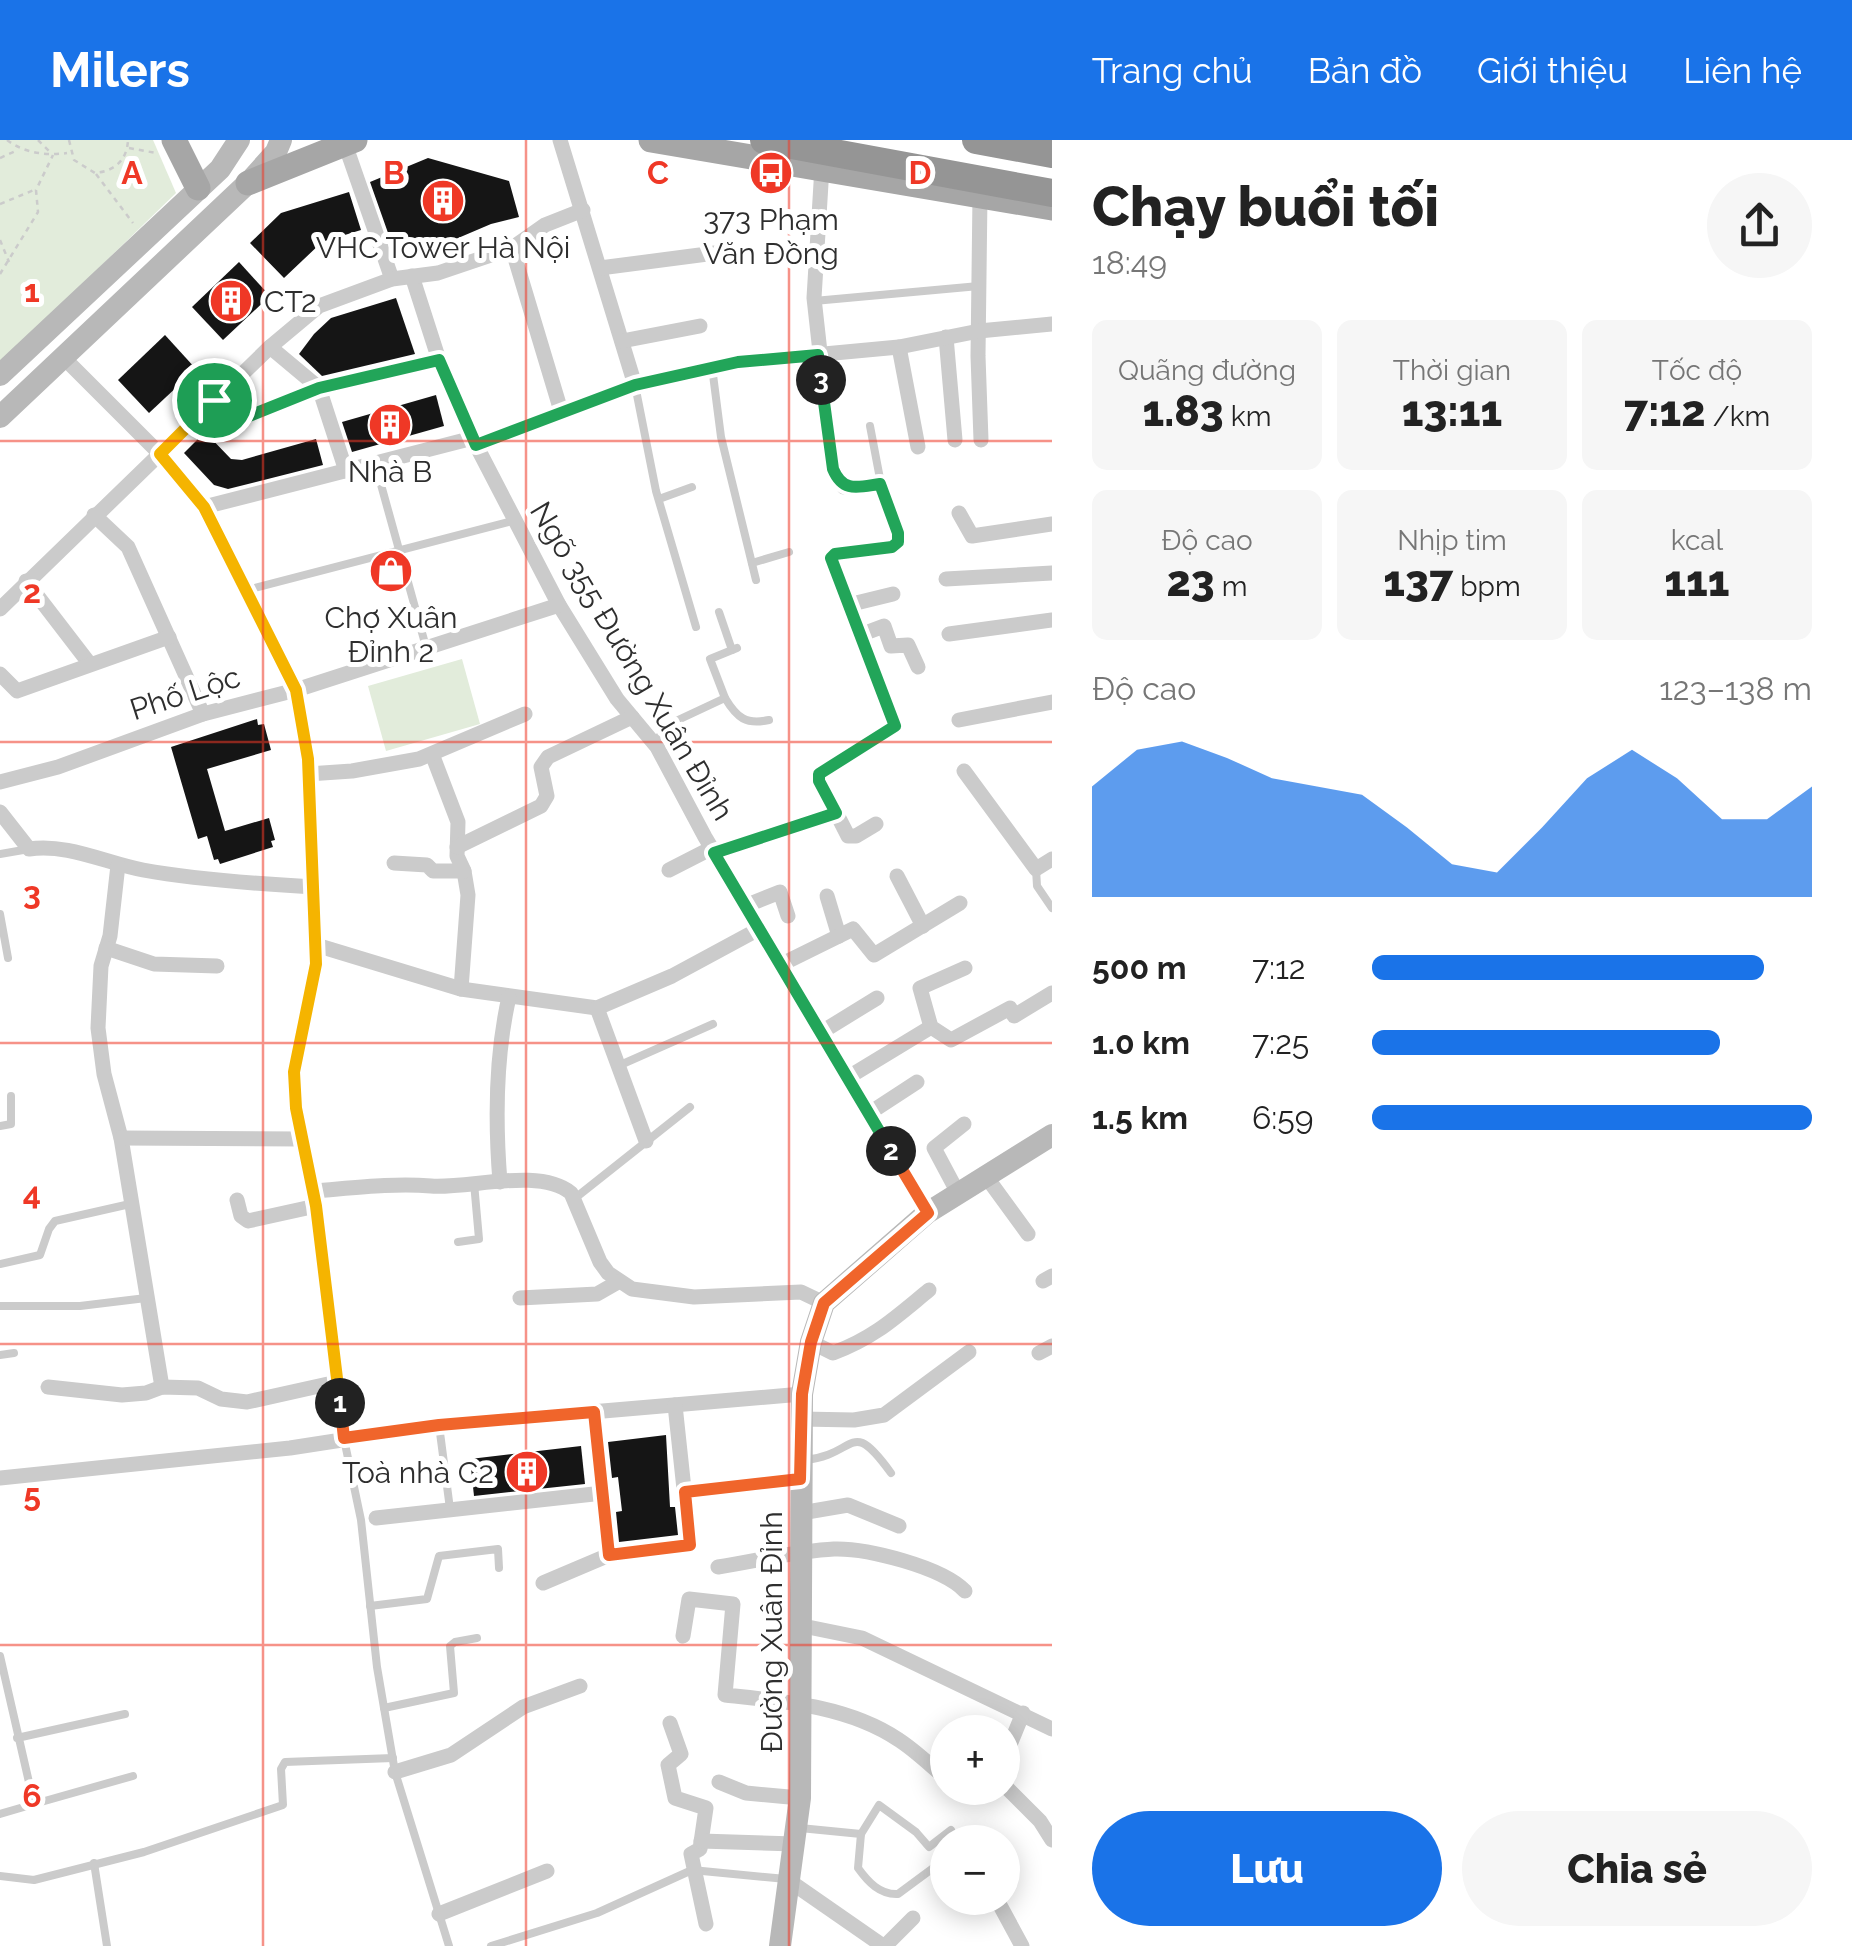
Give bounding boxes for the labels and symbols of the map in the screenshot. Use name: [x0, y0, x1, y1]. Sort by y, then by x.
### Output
bus stop icon: 373 Phạm Văn Đồng: [748, 150, 794, 196]
text: A: [121, 154, 143, 191]
text: B: [383, 154, 405, 191]
text: C: [647, 154, 669, 191]
text: D: [909, 154, 931, 191]
building icon: VHC Tower Hà Nội: [420, 178, 466, 224]
place label: 373 Phạm Văn Đồng: [703, 202, 839, 271]
place label: VHC Tower Hà Nội: [316, 230, 570, 265]
text: 1: [24, 272, 40, 309]
building icon: CT2: [208, 278, 254, 324]
place label: CT2: [264, 284, 317, 319]
pin: 3: [796, 355, 846, 405]
pin: [172, 358, 257, 443]
building icon: Nhà B: [367, 402, 413, 448]
place label: Nhà B: [348, 454, 432, 489]
street label: Ngõ 355 Đường Xuân Đỉnh: [523, 496, 741, 826]
shop icon: Chợ Xuân Đỉnh 2: [368, 548, 414, 594]
text: 2: [23, 573, 41, 610]
place label: Chợ Xuân Đỉnh 2: [324, 600, 458, 669]
street label: Phố Lộc: [126, 659, 244, 727]
text: 3: [23, 874, 41, 911]
pin: 2: [866, 1126, 916, 1176]
text: 4: [23, 1175, 41, 1212]
pin: 1: [315, 1378, 365, 1428]
building icon: Toà nhà C2: [504, 1449, 550, 1495]
place label: Toà nhà C2: [342, 1455, 494, 1490]
text: 5: [23, 1476, 41, 1513]
street label: Đường Xuân Đỉnh: [754, 1511, 789, 1753]
text: 6: [22, 1777, 42, 1814]

